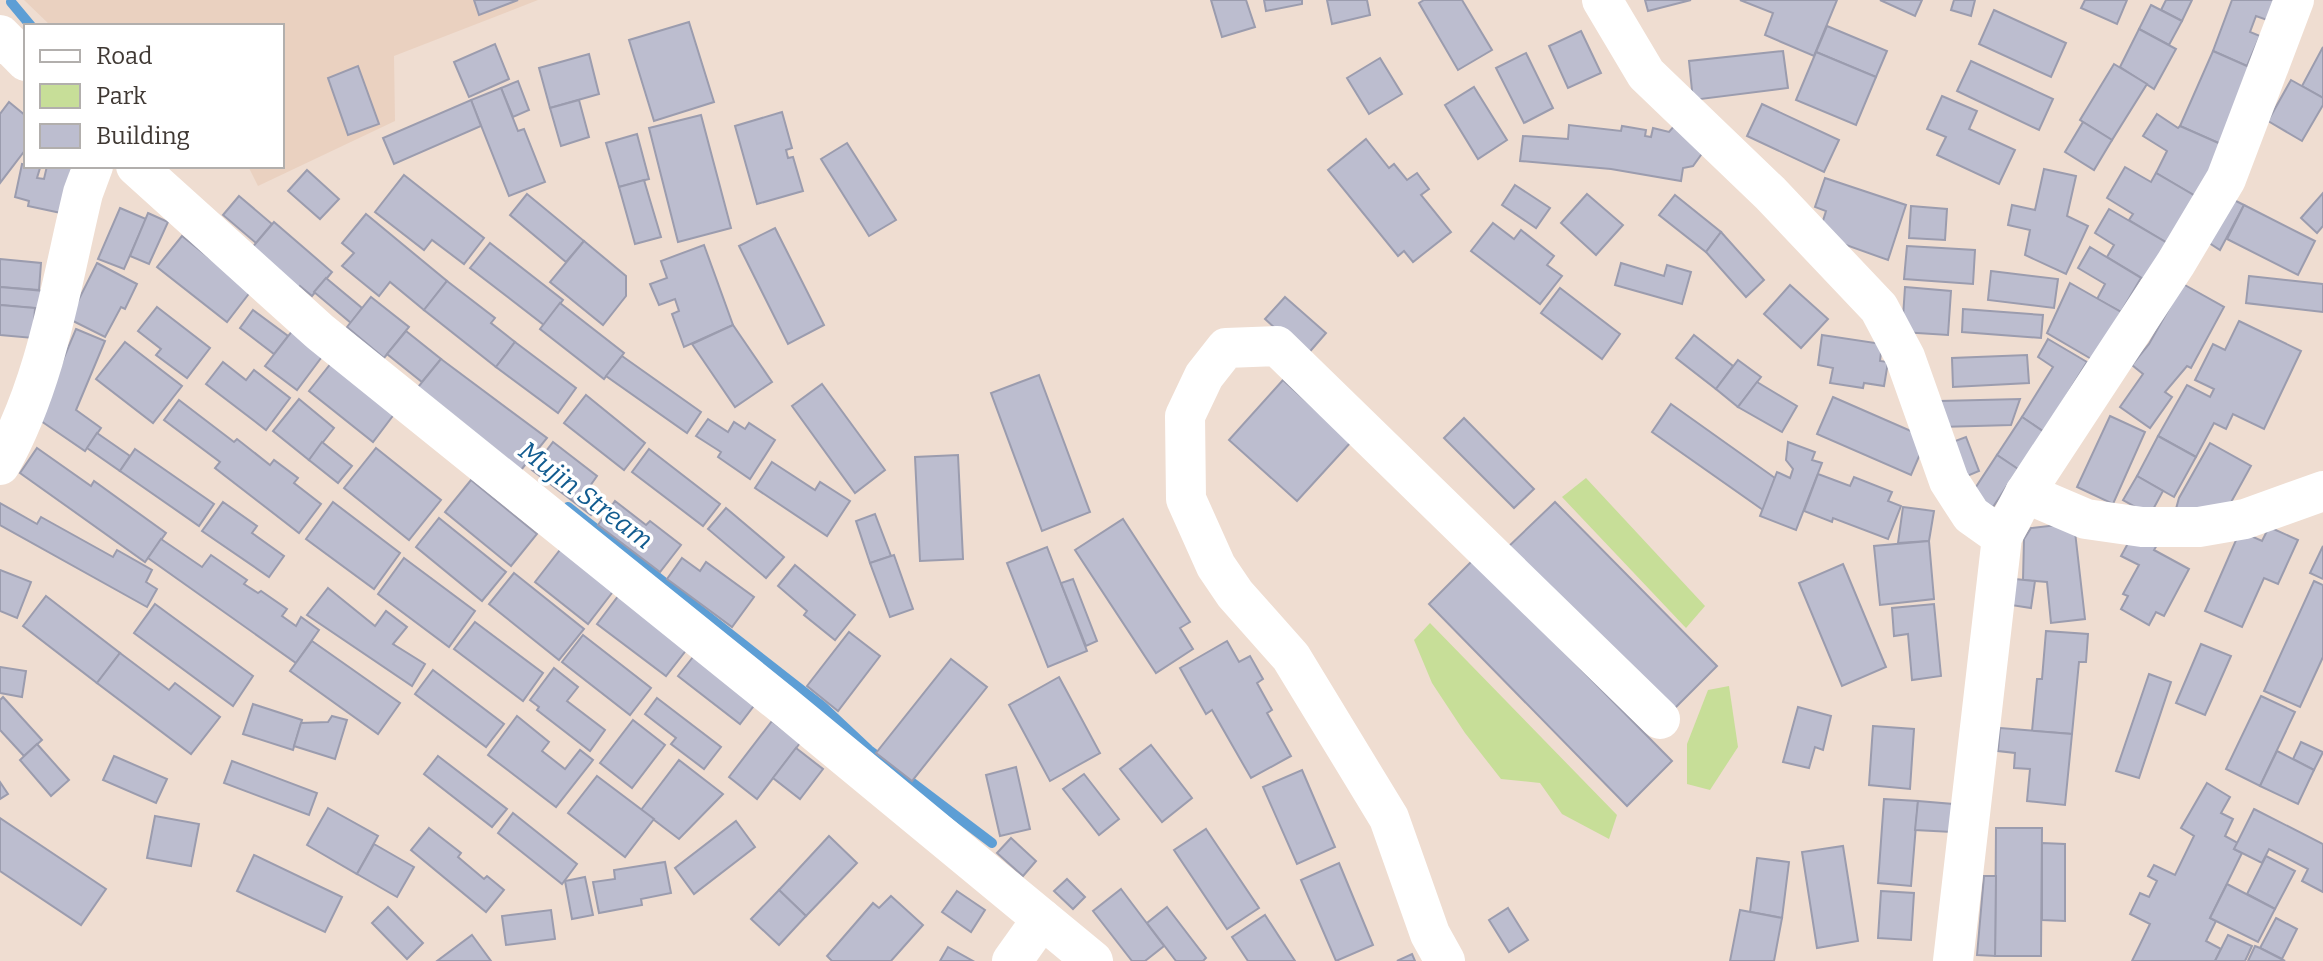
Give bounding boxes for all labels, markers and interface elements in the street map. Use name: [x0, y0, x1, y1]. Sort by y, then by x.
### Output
legend: [24, 24, 284, 168]
text: Road: [96, 42, 152, 70]
text: Park: [96, 82, 147, 110]
text: Building: [96, 122, 190, 150]
water label: Mujin Stream: [513, 435, 659, 556]

